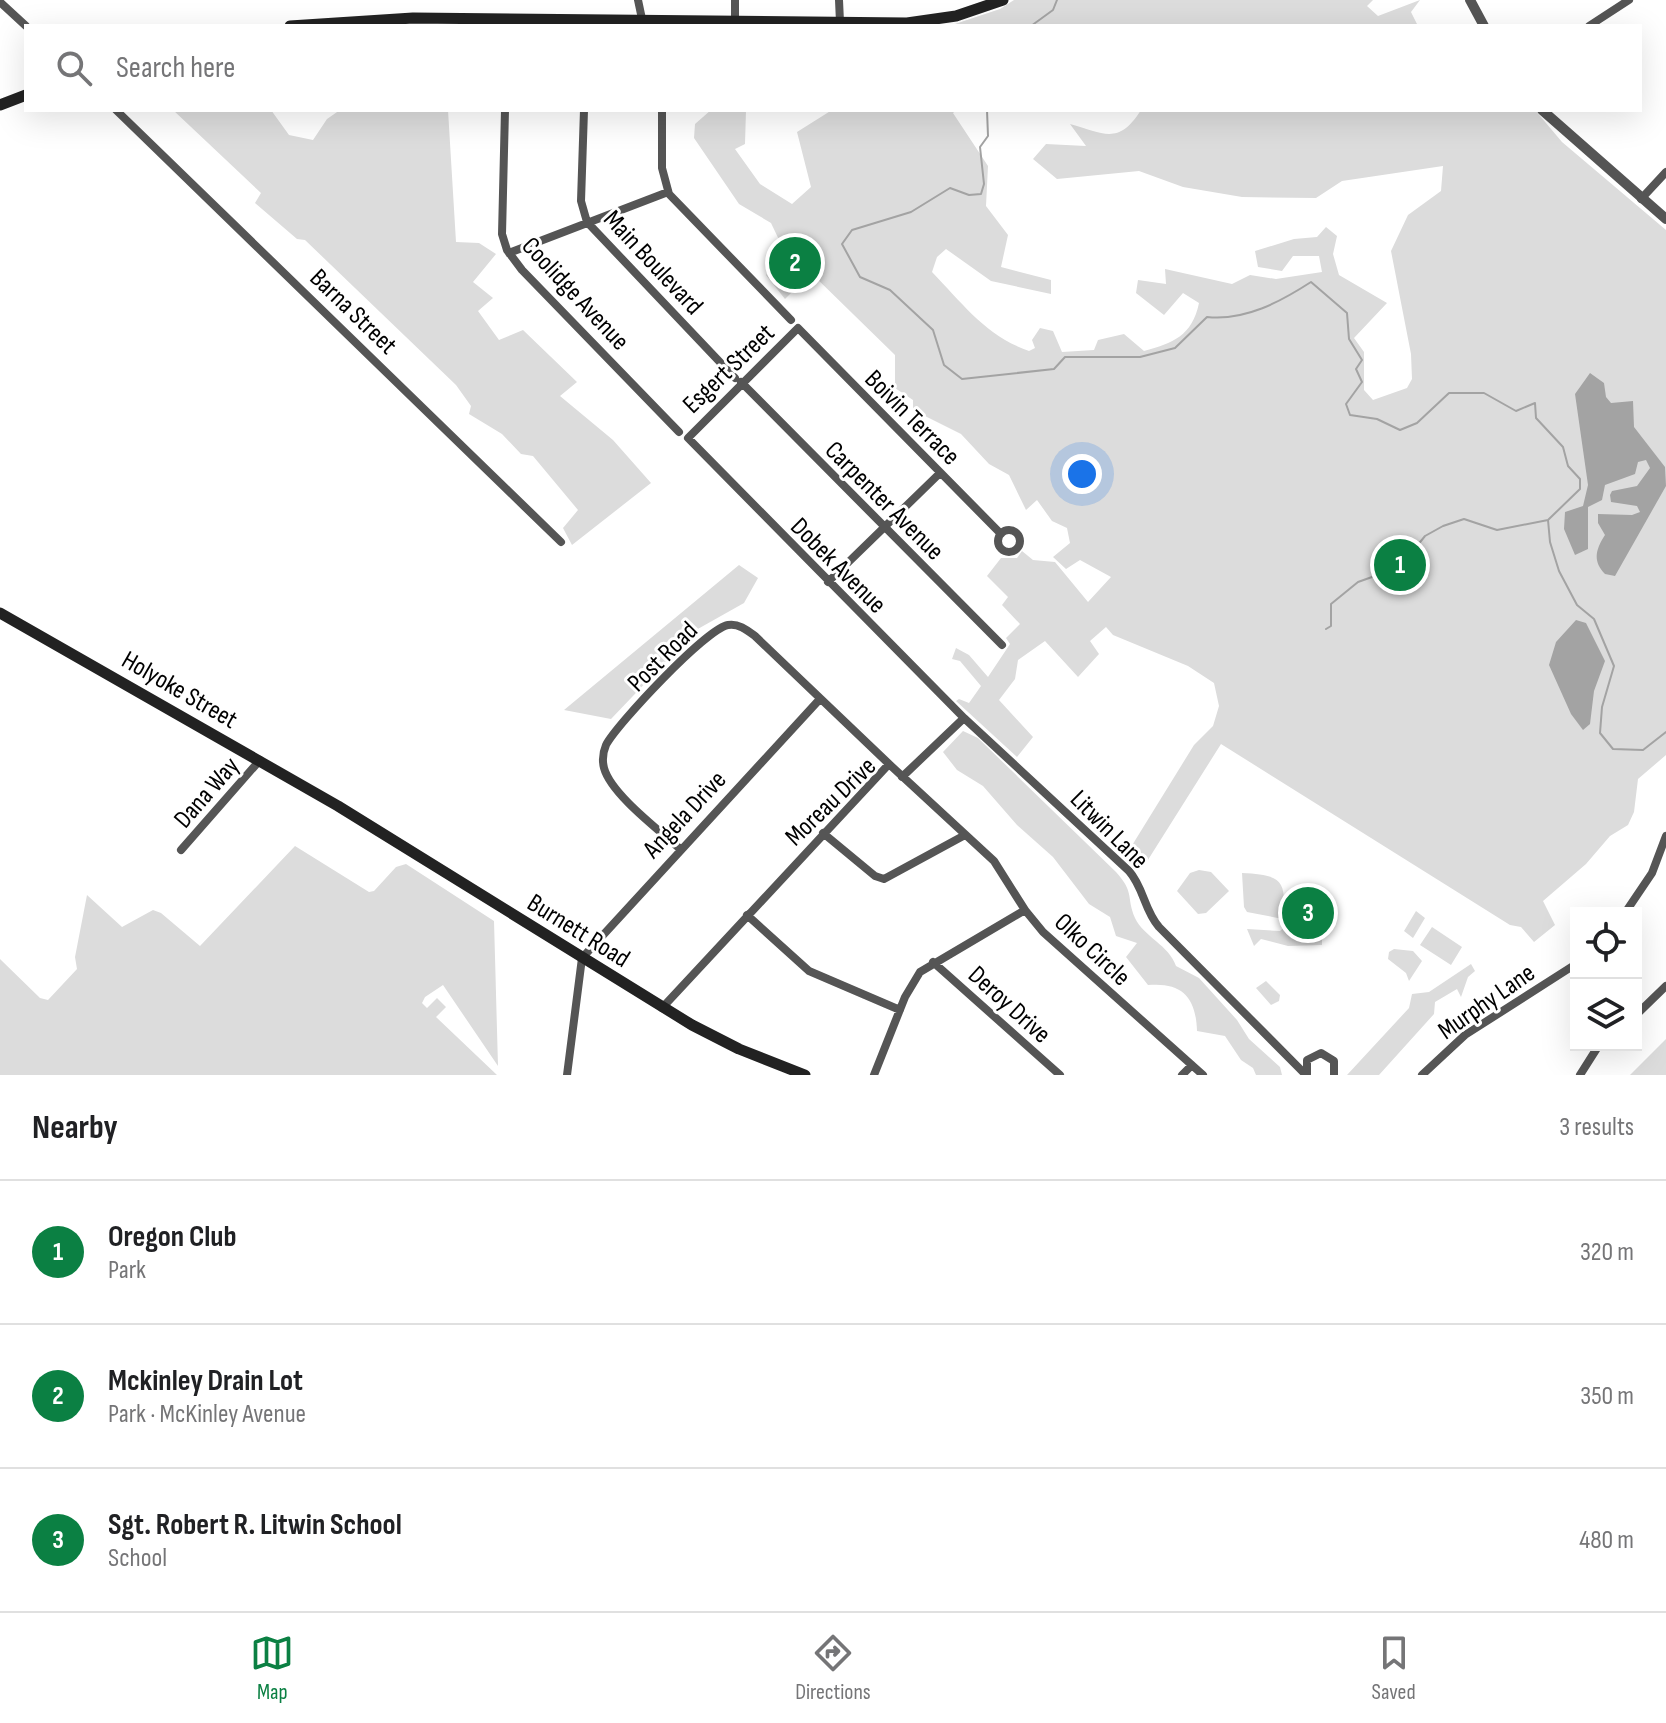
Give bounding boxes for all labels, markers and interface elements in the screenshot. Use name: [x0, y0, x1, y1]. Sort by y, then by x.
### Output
search box: [24, 24, 1642, 112]
icon: search: [52, 46, 96, 90]
text: Search here: [116, 50, 235, 86]
street label: Main Boulevard: [597, 204, 709, 322]
street label: Coolidge Avenue: [515, 231, 635, 357]
pin: 2: [769, 233, 821, 293]
street label: Barna Street: [303, 263, 403, 361]
street label: Esgert Street: [677, 318, 781, 420]
street label: Boivin Terrace: [858, 364, 966, 472]
street label: Carpenter Avenue: [818, 435, 950, 567]
your location: [1062, 454, 1102, 494]
street label: Dobek Avenue: [784, 512, 892, 620]
pin: 1: [1374, 535, 1426, 595]
street label: Post Road: [622, 616, 705, 699]
street label: Holyoke Street: [116, 645, 243, 736]
street label: Dana Way: [168, 751, 246, 835]
street label: Moreau Drive: [779, 751, 883, 853]
street label: Angela Drive: [636, 765, 733, 866]
street label: Litwin Lane: [1063, 784, 1155, 876]
pin: 3: [1282, 883, 1334, 943]
street label: Burnett Road: [521, 888, 635, 975]
street label: Olko Circle: [1048, 907, 1136, 993]
map controls: [1570, 907, 1642, 1051]
button: locate: [1570, 907, 1642, 979]
street label: Murphy Lane: [1433, 958, 1541, 1047]
street label: Deroy Drive: [961, 960, 1057, 1050]
button: layers: [1570, 979, 1642, 1051]
text: Nearby: [32, 1107, 118, 1148]
text: 3 results: [1559, 1112, 1634, 1143]
text: Oregon Club: [108, 1219, 237, 1255]
text: 1: [53, 1237, 63, 1268]
text: 320 m: [1580, 1237, 1634, 1268]
text: Park: [108, 1255, 146, 1286]
text: Mckinley Drain Lot: [108, 1363, 303, 1399]
text: 2: [52, 1381, 64, 1412]
text: 350 m: [1580, 1381, 1634, 1412]
text: Park · McKinley Avenue: [108, 1399, 306, 1430]
text: Sgt. Robert R. Litwin School: [108, 1507, 402, 1543]
text: 3: [52, 1525, 64, 1556]
text: 480 m: [1579, 1525, 1634, 1556]
text: School: [108, 1543, 167, 1574]
tab: Map: [250, 1631, 294, 1706]
tab: Directions: [795, 1631, 871, 1706]
tab: Saved: [1372, 1631, 1416, 1706]

